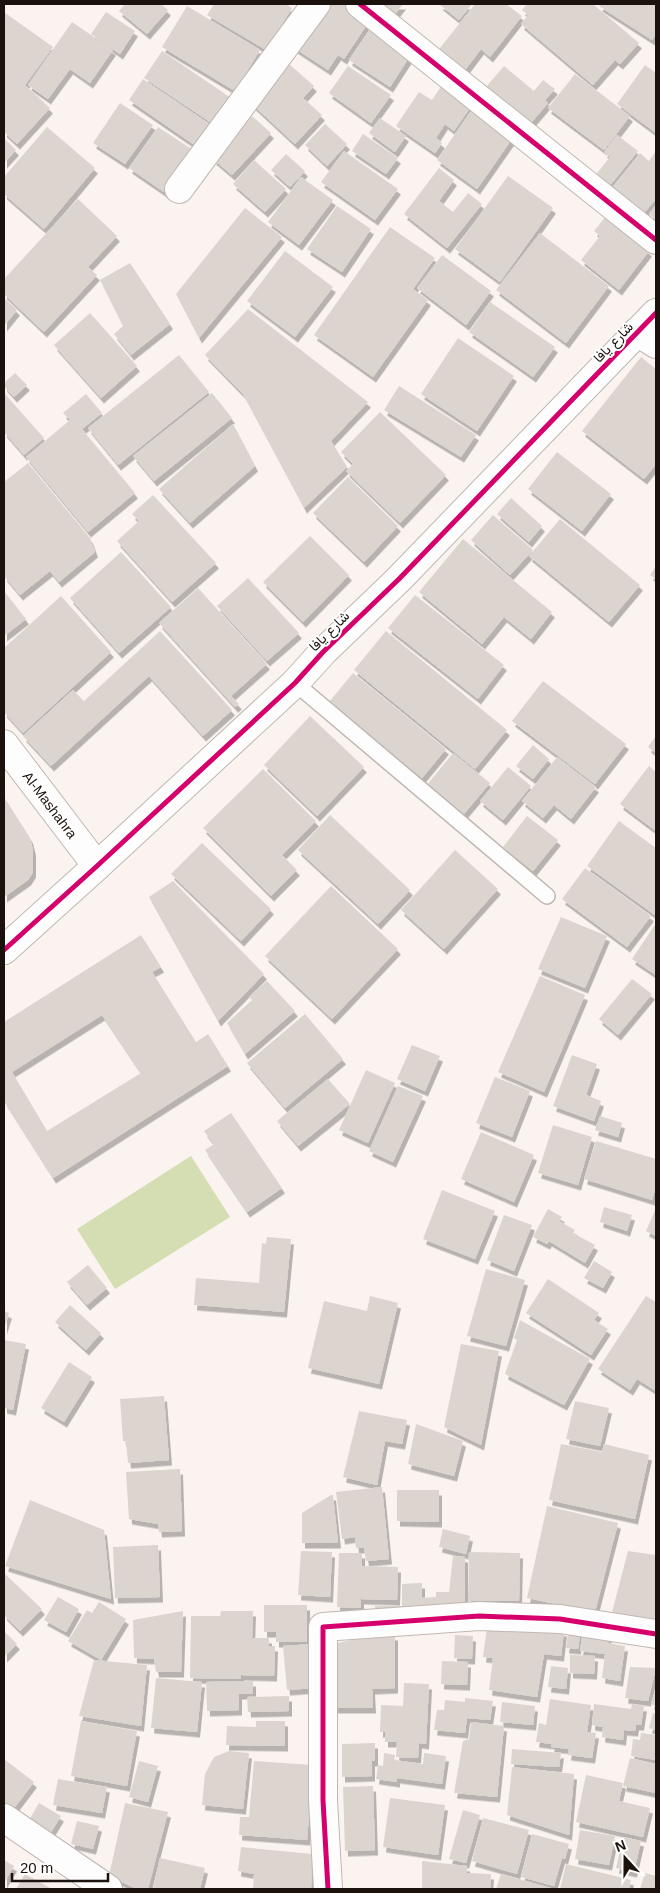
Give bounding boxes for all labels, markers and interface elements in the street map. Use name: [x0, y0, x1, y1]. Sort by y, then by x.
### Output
street label: شارع يافا: [590, 318, 638, 368]
street label: شارع يافا: [306, 608, 355, 657]
street label: Al-Mashahra: [20, 768, 80, 842]
north arrow: [600, 1833, 650, 1883]
text: N: [613, 1837, 628, 1855]
scale bar: [12, 1850, 109, 1882]
text: 20 m: [20, 1859, 53, 1876]

